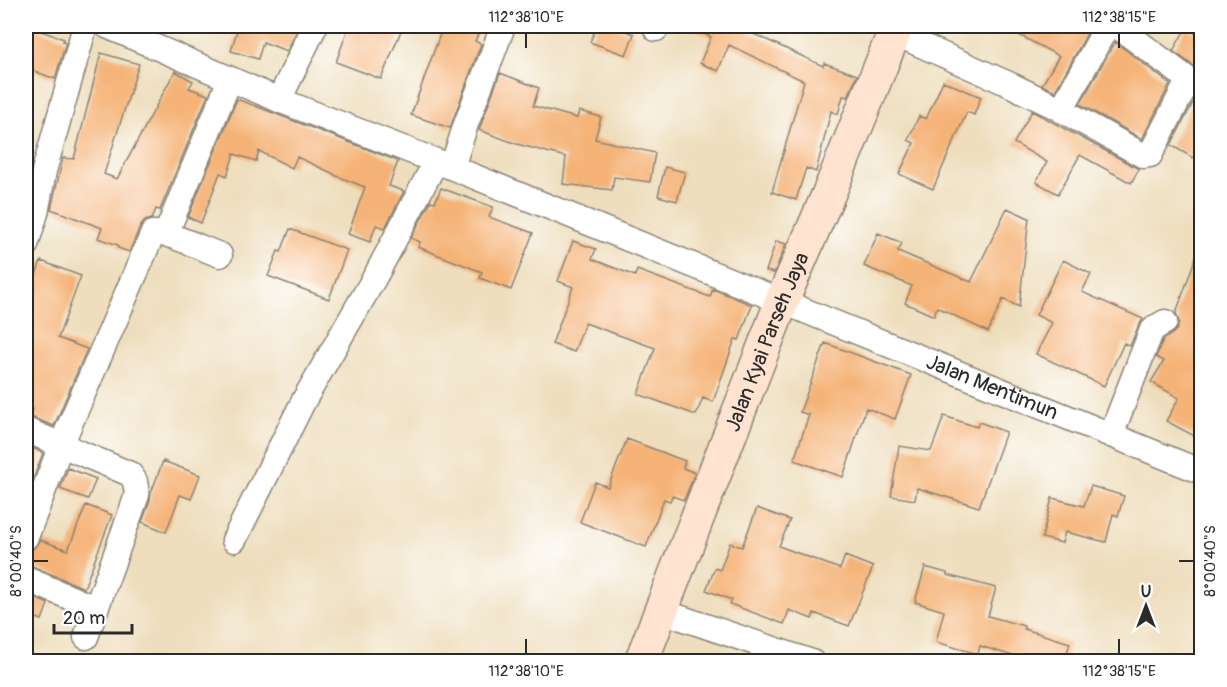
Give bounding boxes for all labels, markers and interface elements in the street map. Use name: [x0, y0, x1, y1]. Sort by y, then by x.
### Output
text: 112°38'10"E: [488, 8, 564, 27]
text: 112°38'15"E: [1082, 8, 1156, 27]
street label: Jalan Kyai Parseh Jaya: [719, 248, 815, 435]
street label: Jalan Mentimun: [922, 348, 1062, 426]
text: 8°00'40"S: [7, 525, 26, 597]
text: 8°00'40"S: [1201, 525, 1220, 597]
north arrow: [1116, 576, 1176, 636]
text: U: [1141, 582, 1152, 602]
scale bar: [54, 597, 132, 635]
text: 20 m: [63, 607, 105, 630]
text: 112°38'10"E: [488, 662, 564, 681]
text: 112°38'15"E: [1082, 662, 1156, 681]

